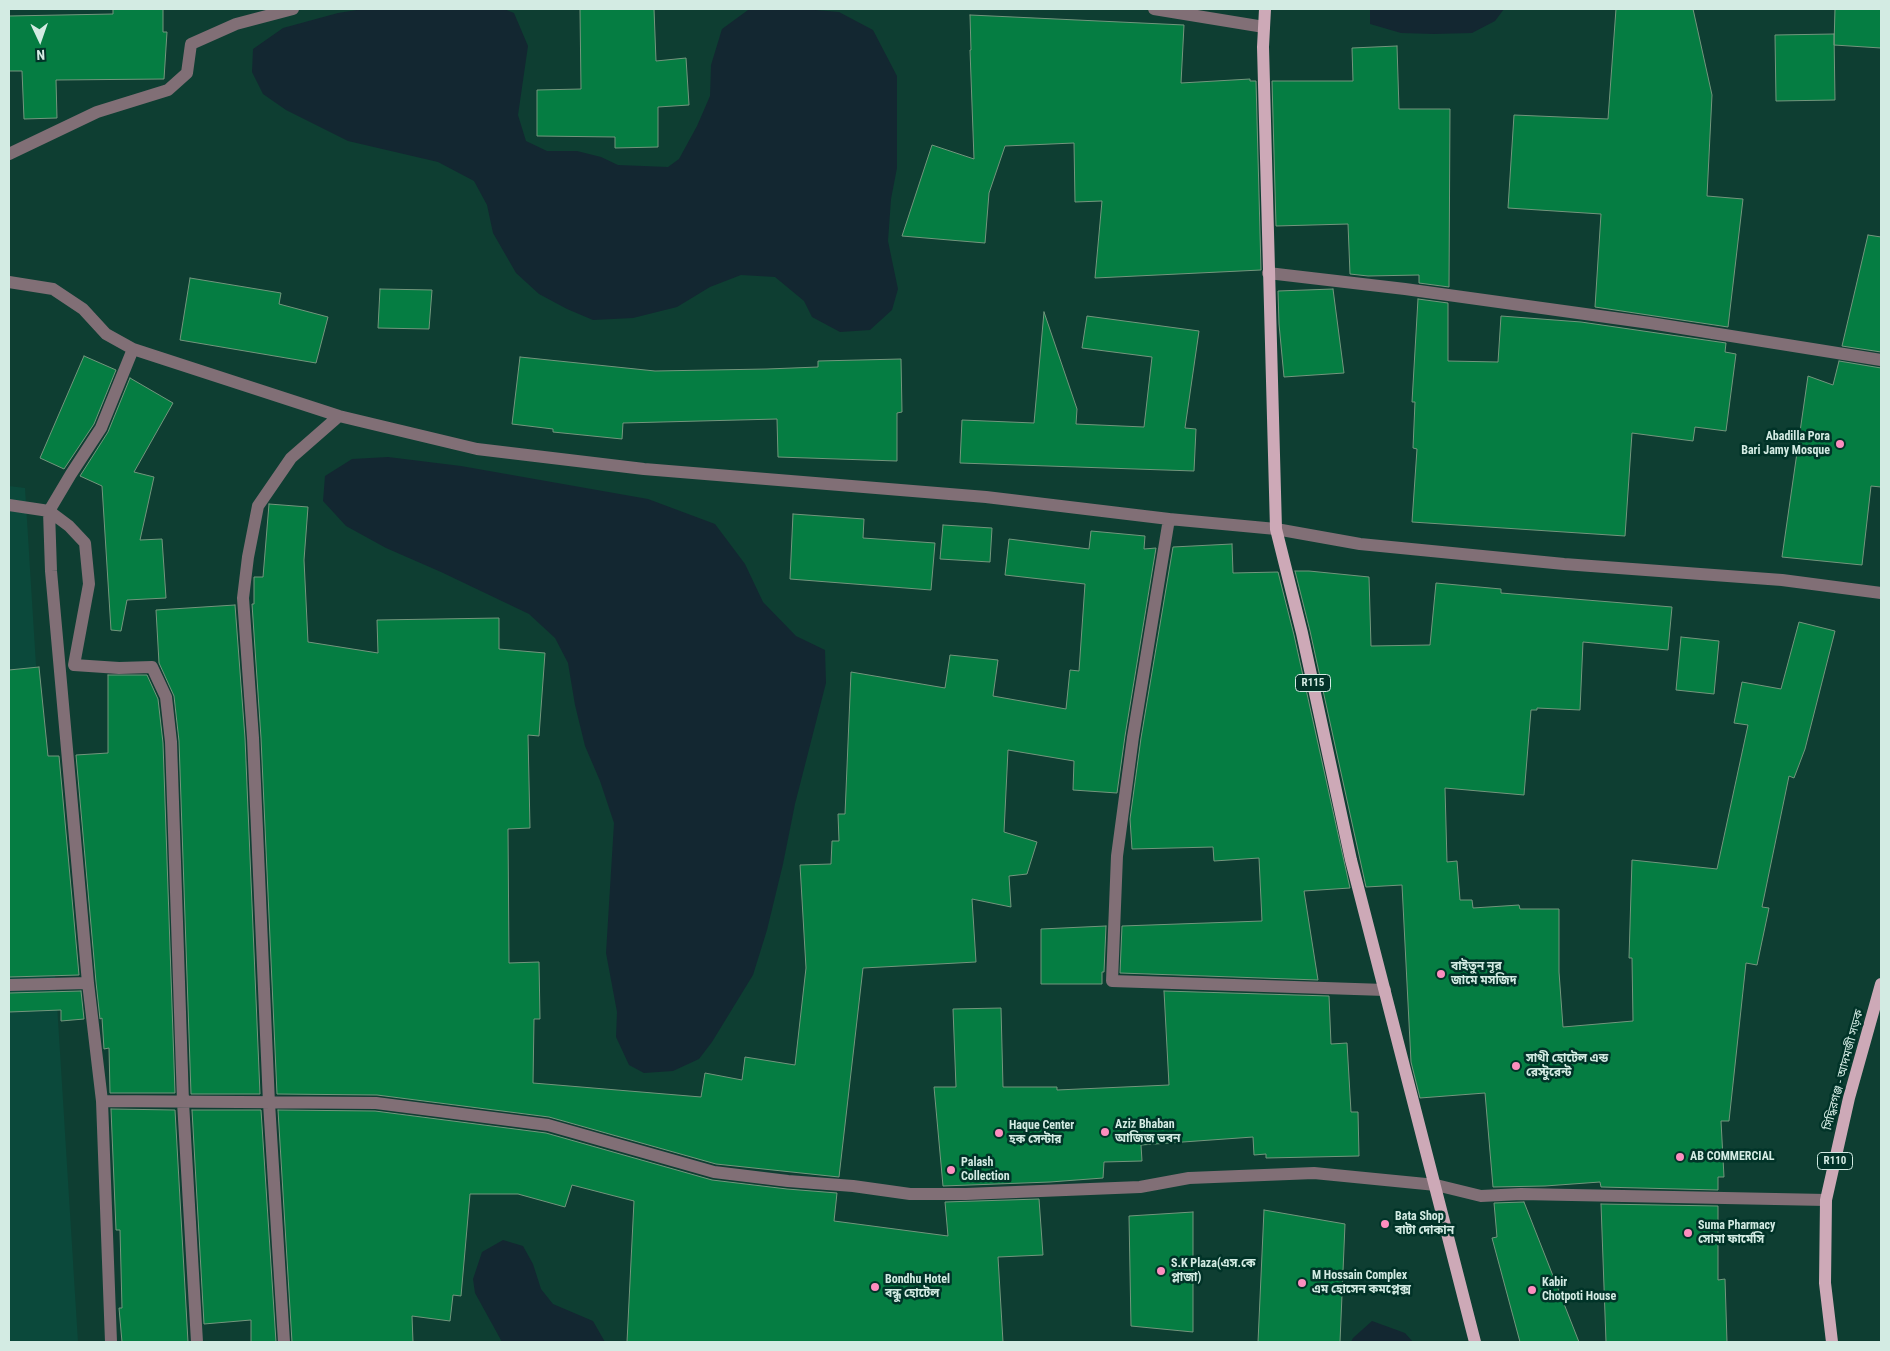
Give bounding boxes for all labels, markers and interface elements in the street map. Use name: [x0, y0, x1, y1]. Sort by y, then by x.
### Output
north arrow: [15, 15, 65, 65]
text: N: [36, 47, 45, 63]
place label: Abadilla Pora Bari Jamy Mosque: [1741, 430, 1830, 458]
marker: Abadilla Pora Bari Jamy Mosque: [1834, 438, 1846, 450]
road number: R115: [1296, 674, 1330, 691]
place label: বাইতুন নূর জামে মসজিদ: [1451, 960, 1517, 988]
marker: বাইতুন নূর জামে মসজিদ: [1435, 968, 1447, 980]
street label: সিদ্ধিরগঞ্জ - আদমজী সড়ক: [1821, 1008, 1867, 1132]
place label: সাথী হোটেল এন্ড রেস্টুরেন্ট: [1526, 1052, 1608, 1080]
marker: সাথী হোটেল এন্ড রেস্টুরেন্ট: [1510, 1060, 1522, 1072]
place label: Aziz Bhaban আজিজ ভবন: [1115, 1118, 1180, 1146]
place label: Haque Center হক সেন্টার: [1009, 1119, 1074, 1147]
marker: Aziz Bhaban আজিজ ভবন: [1099, 1126, 1111, 1138]
marker: Haque Center হক সেন্টার: [993, 1127, 1005, 1139]
place label: AB COMMERCIAL: [1690, 1150, 1775, 1164]
marker: AB COMMERCIAL: [1674, 1151, 1686, 1163]
road number: R110: [1818, 1152, 1852, 1170]
place label: Palash Collection: [961, 1156, 1010, 1184]
marker: Palash Collection: [945, 1164, 957, 1176]
place label: Bata Shop বাটা দোকান: [1395, 1210, 1454, 1238]
marker: Bata Shop বাটা দোকান: [1379, 1218, 1391, 1230]
place label: Suma Pharmacy সোমা ফার্মেসি: [1698, 1219, 1775, 1247]
marker: Suma Pharmacy সোমা ফার্মেসি: [1682, 1227, 1694, 1239]
place label: S.K Plaza(এস.কে প্লাজা): [1171, 1257, 1255, 1285]
marker: S.K Plaza(এস.কে প্লাজা): [1155, 1265, 1167, 1277]
place label: M Hossain Complex এম হোসেন কমপ্লেক্স: [1312, 1269, 1411, 1297]
place label: Bondhu Hotel বন্ধু হোটেল: [885, 1273, 950, 1301]
place label: Kabir Chotpoti House: [1542, 1276, 1616, 1304]
marker: M Hossain Complex এম হোসেন কমপ্লেক্স: [1296, 1277, 1308, 1289]
marker: Bondhu Hotel বন্ধু হোটেল: [869, 1281, 881, 1293]
marker: Kabir Chotpoti House: [1526, 1284, 1538, 1296]

